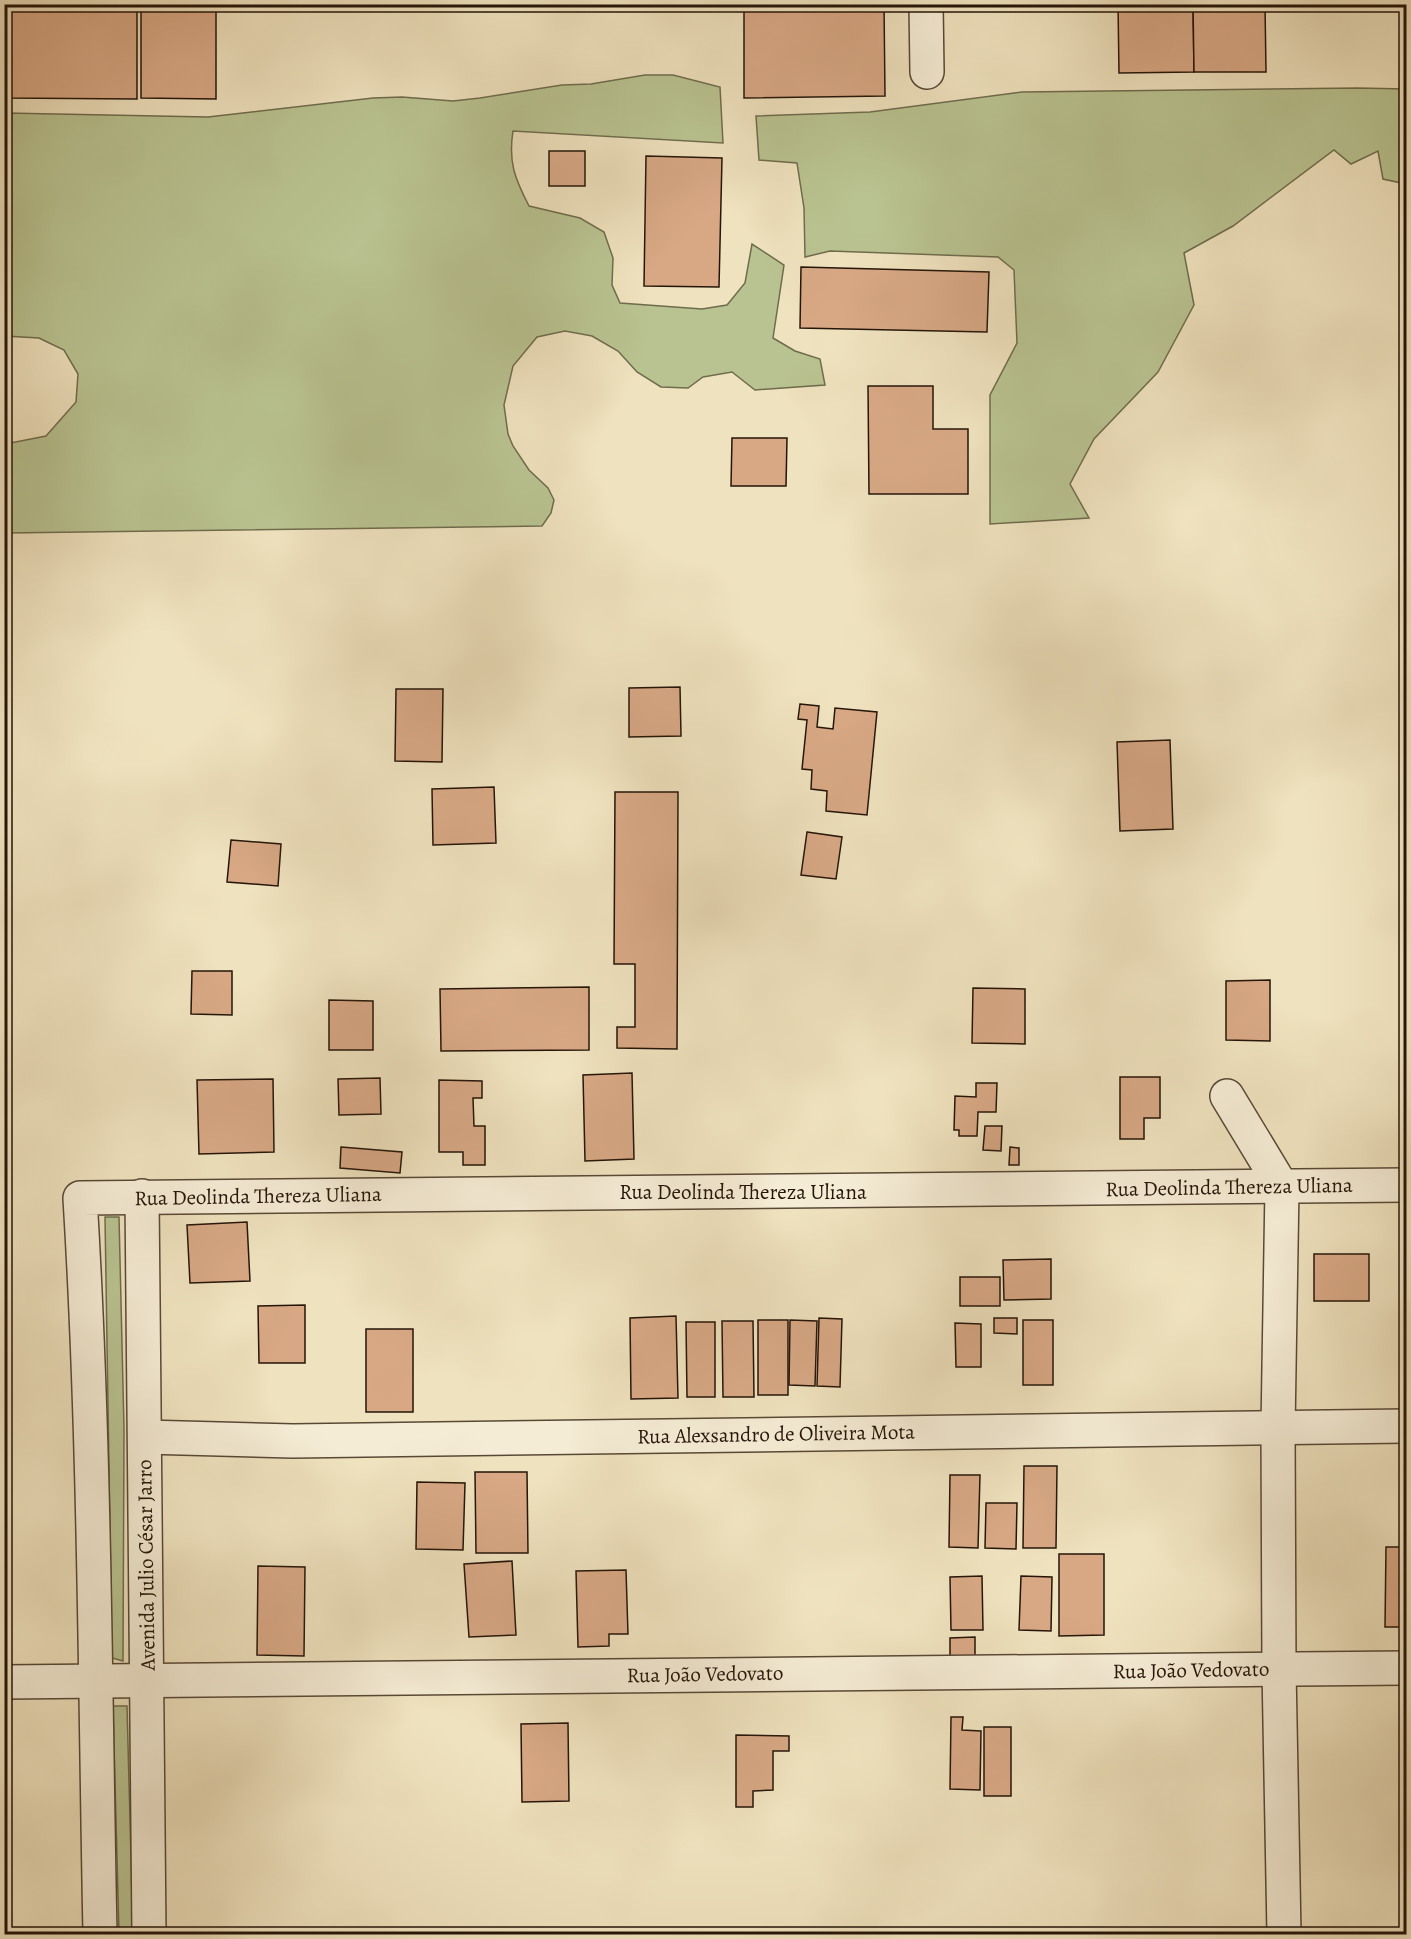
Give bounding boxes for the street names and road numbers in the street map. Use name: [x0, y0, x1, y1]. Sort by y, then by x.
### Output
street label: Rua Deolinda Thereza Uliana: [1105, 1171, 1353, 1203]
street label: Rua Deolinda Thereza Uliana: [619, 1178, 867, 1206]
street label: Rua Deolinda Thereza Uliana: [134, 1180, 382, 1212]
street label: Rua Alexsandro de Oliveira Mota: [637, 1418, 915, 1450]
street label: Avenida Julio César Jarro: [130, 1459, 162, 1672]
street label: Rua João Vedovato: [1112, 1655, 1270, 1685]
street label: Rua João Vedovato: [626, 1659, 784, 1689]

